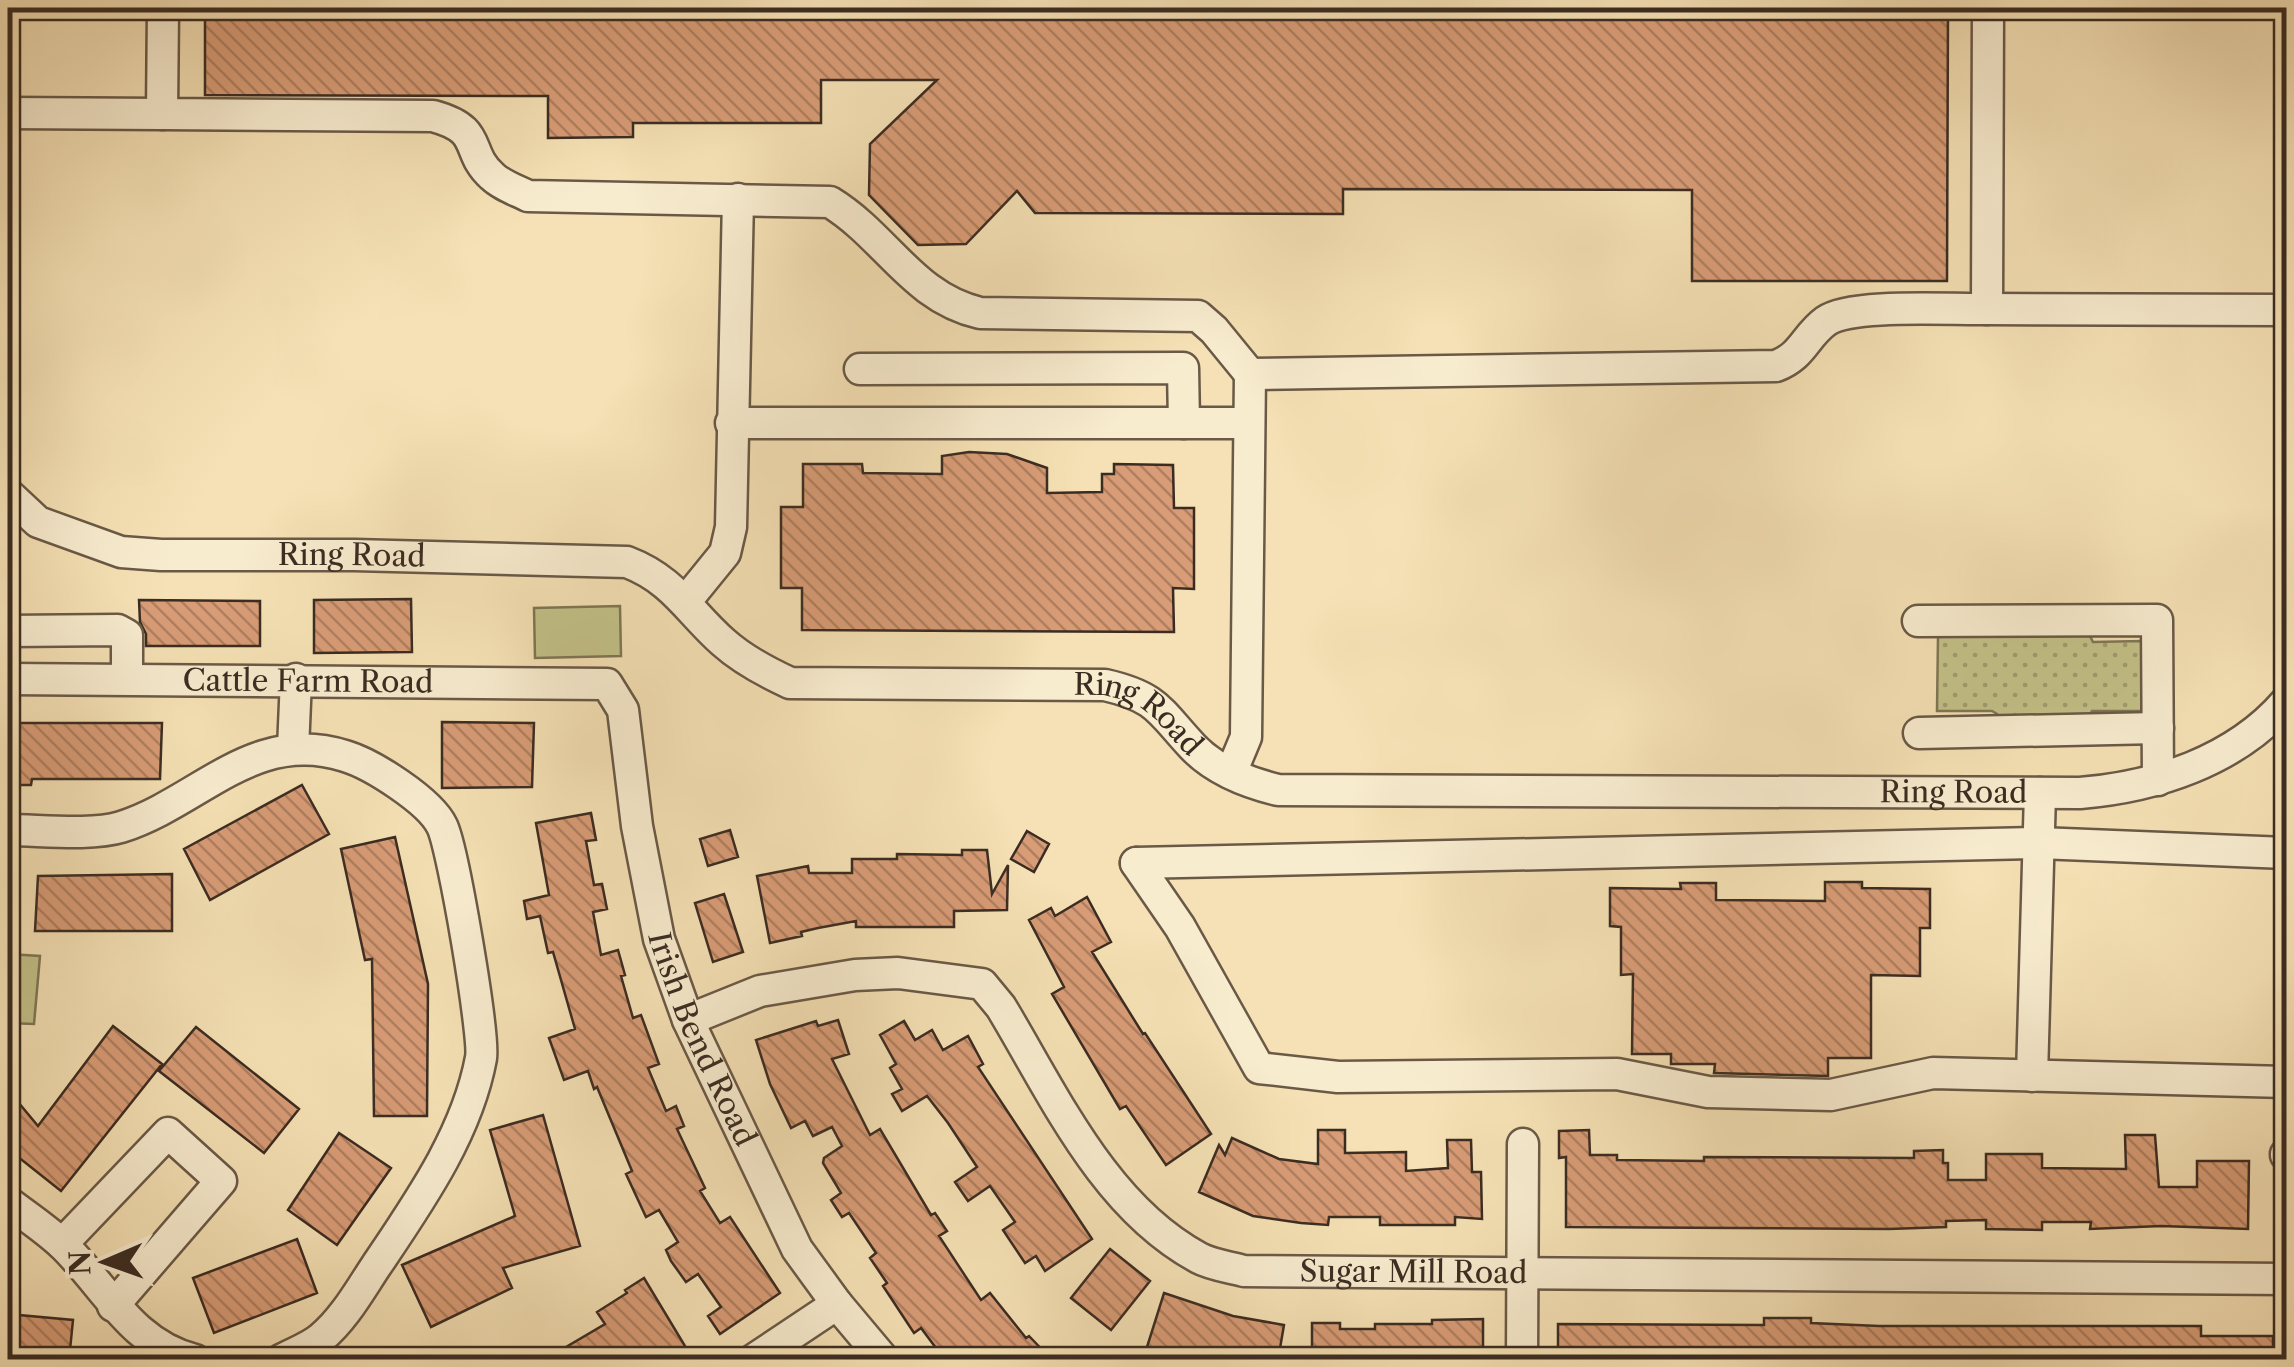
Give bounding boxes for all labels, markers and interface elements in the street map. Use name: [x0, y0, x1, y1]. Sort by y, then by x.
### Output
street label: Ring Road: [278, 536, 426, 575]
street label: Cattle Farm Road: [182, 661, 434, 701]
street label: Ring Road: [1073, 666, 1211, 763]
street label: Ring Road: [1879, 773, 2027, 811]
street label: Irish Bend Road: [640, 929, 764, 1152]
north arrow: [55, 1212, 155, 1312]
text: N: [63, 1250, 97, 1276]
street label: Sugar Mill Road: [1300, 1252, 1527, 1291]

